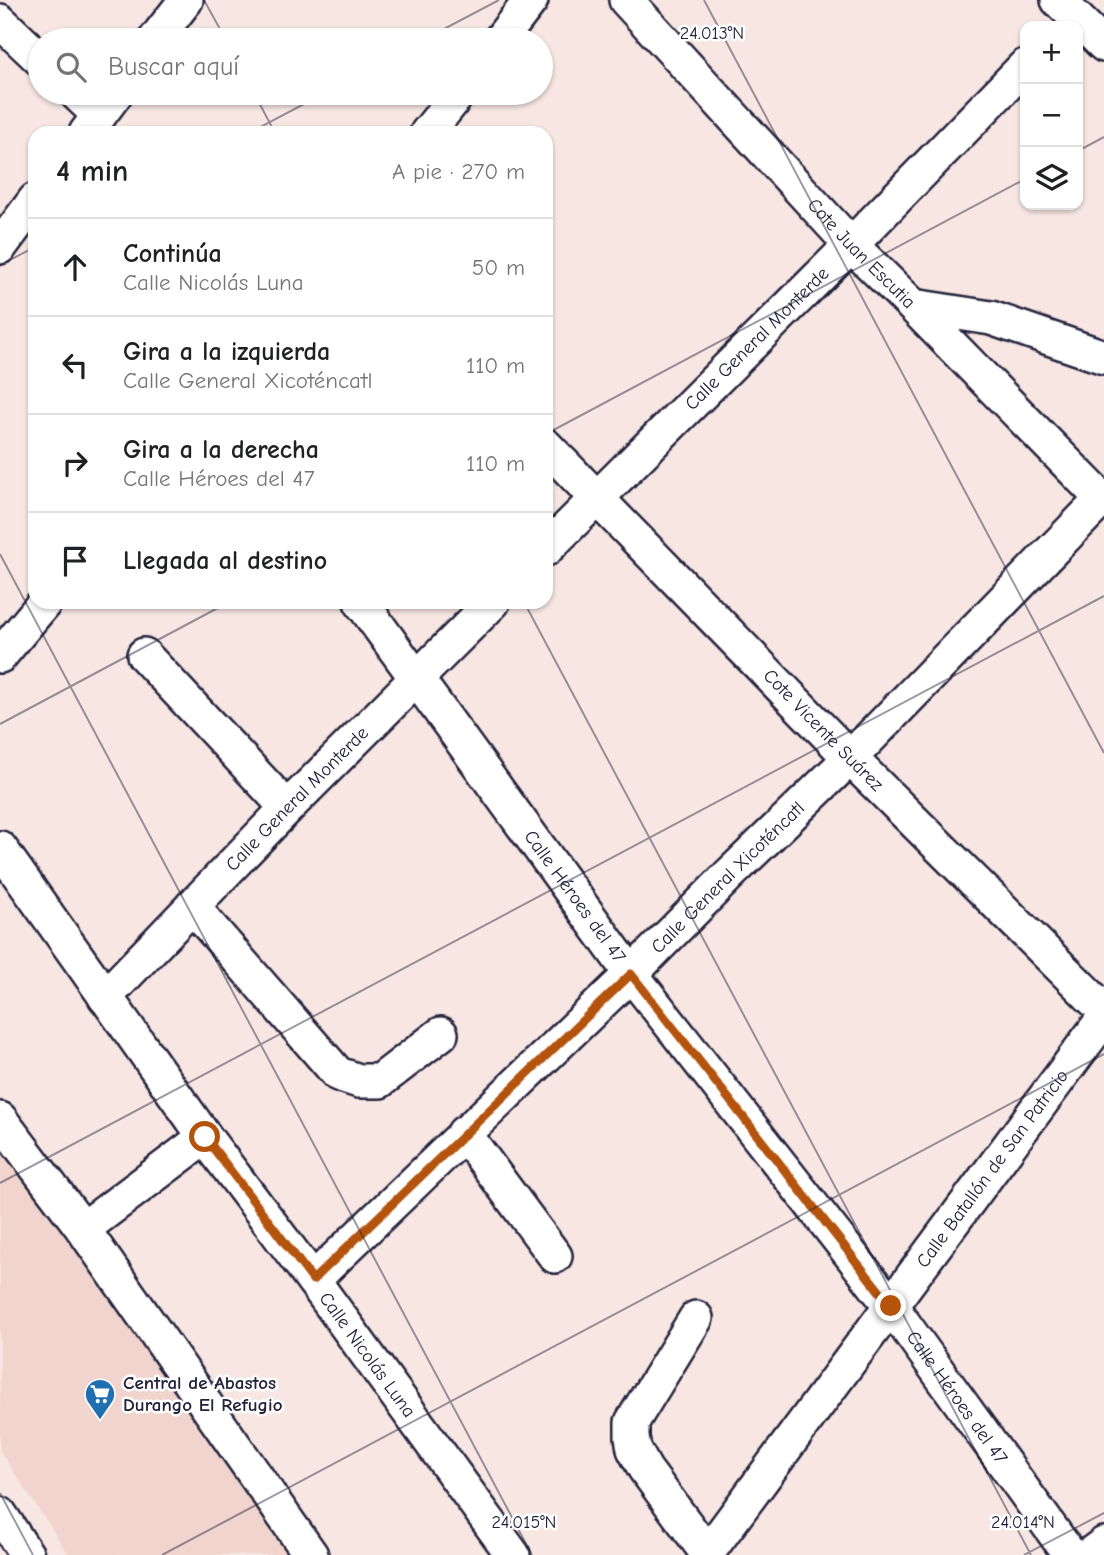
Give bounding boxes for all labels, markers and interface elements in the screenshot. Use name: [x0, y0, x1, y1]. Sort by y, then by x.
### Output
map controls: [1020, 21, 1083, 210]
button: +: [1020, 21, 1083, 84]
text: 24.013°N: [680, 23, 744, 44]
search box: [28, 28, 553, 105]
icon: search: [52, 48, 90, 86]
text: Buscar aquí: [108, 52, 239, 82]
button: −: [1020, 84, 1083, 147]
button: layers: [1020, 147, 1083, 210]
text: 4 min: [56, 154, 128, 189]
text: A pie · 270 m: [392, 158, 525, 185]
street label: Cote Juan Escutia: [803, 194, 920, 313]
text: Continúa: [123, 239, 222, 269]
icon: ahead: [56, 248, 94, 286]
text: 50 m: [472, 254, 525, 281]
street label: Calle General Monterde: [681, 262, 834, 415]
text: Calle Nicolás Luna: [123, 269, 304, 296]
text: Gira a la izquierda: [123, 337, 330, 367]
icon: left: [56, 346, 94, 384]
text: 110 m: [466, 352, 525, 379]
text: Calle General Xicoténcatl: [123, 367, 373, 394]
text: Gira a la derecha: [123, 435, 319, 465]
icon: right: [56, 444, 94, 482]
text: 110 m: [466, 450, 525, 477]
text: Calle Héroes del 47: [123, 465, 315, 492]
icon: arrive: [56, 542, 94, 580]
text: Llegada al destino: [123, 546, 327, 576]
street label: Cote Vicente Suárez: [759, 665, 888, 796]
street label: Calle General Monterde: [221, 722, 373, 876]
street label: Calle General Xicoténcatl: [647, 797, 809, 958]
street label: Calle Héroes del 47: [519, 826, 630, 967]
street label: Calle Batallón de San Patricio: [912, 1065, 1073, 1272]
route start: [189, 1121, 220, 1152]
street label: Calle Nicolás Luna: [315, 1288, 420, 1422]
route end: [875, 1290, 906, 1321]
street label: Calle Héroes del 47: [902, 1327, 1012, 1468]
place label: Central de Abastos Durango El Refugio: [123, 1372, 283, 1416]
supermarket icon: Central de Abastos Durango El Refugio: [83, 1377, 117, 1421]
text: 24.015°N: [492, 1512, 556, 1533]
text: 24.014°N: [991, 1512, 1055, 1533]

